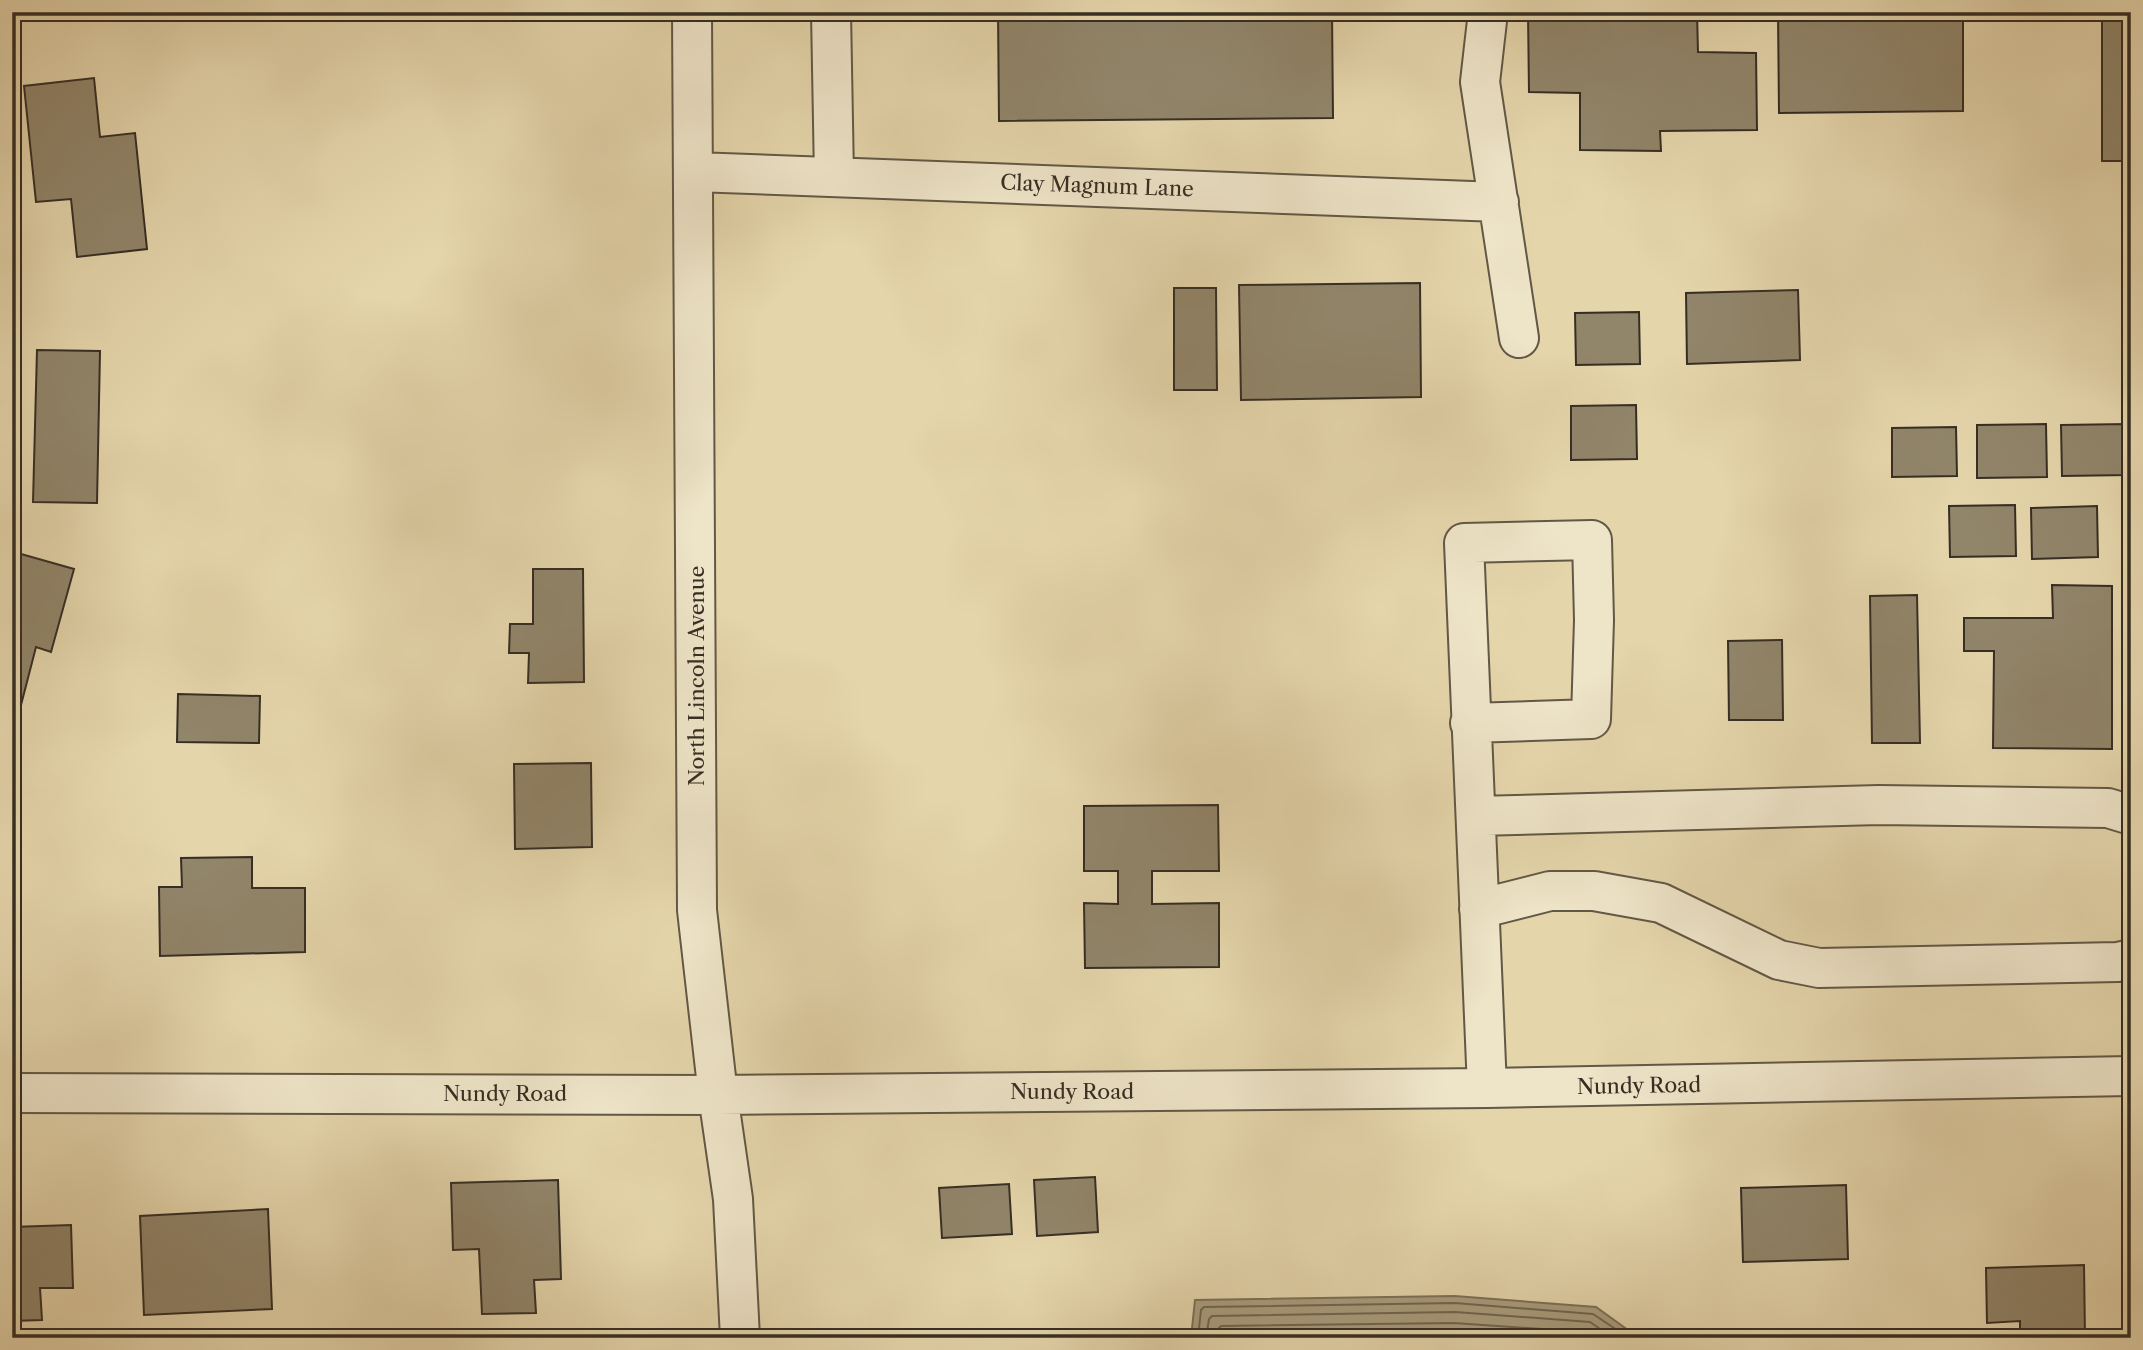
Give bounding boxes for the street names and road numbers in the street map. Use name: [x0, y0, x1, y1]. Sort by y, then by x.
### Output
street label: Clay Magnum Lane: [1000, 170, 1194, 201]
street label: North Lincoln Avenue: [684, 566, 709, 786]
street label: Nundy Road: [1577, 1072, 1701, 1099]
street label: Nundy Road: [1010, 1079, 1134, 1104]
street label: Nundy Road: [443, 1081, 567, 1106]

